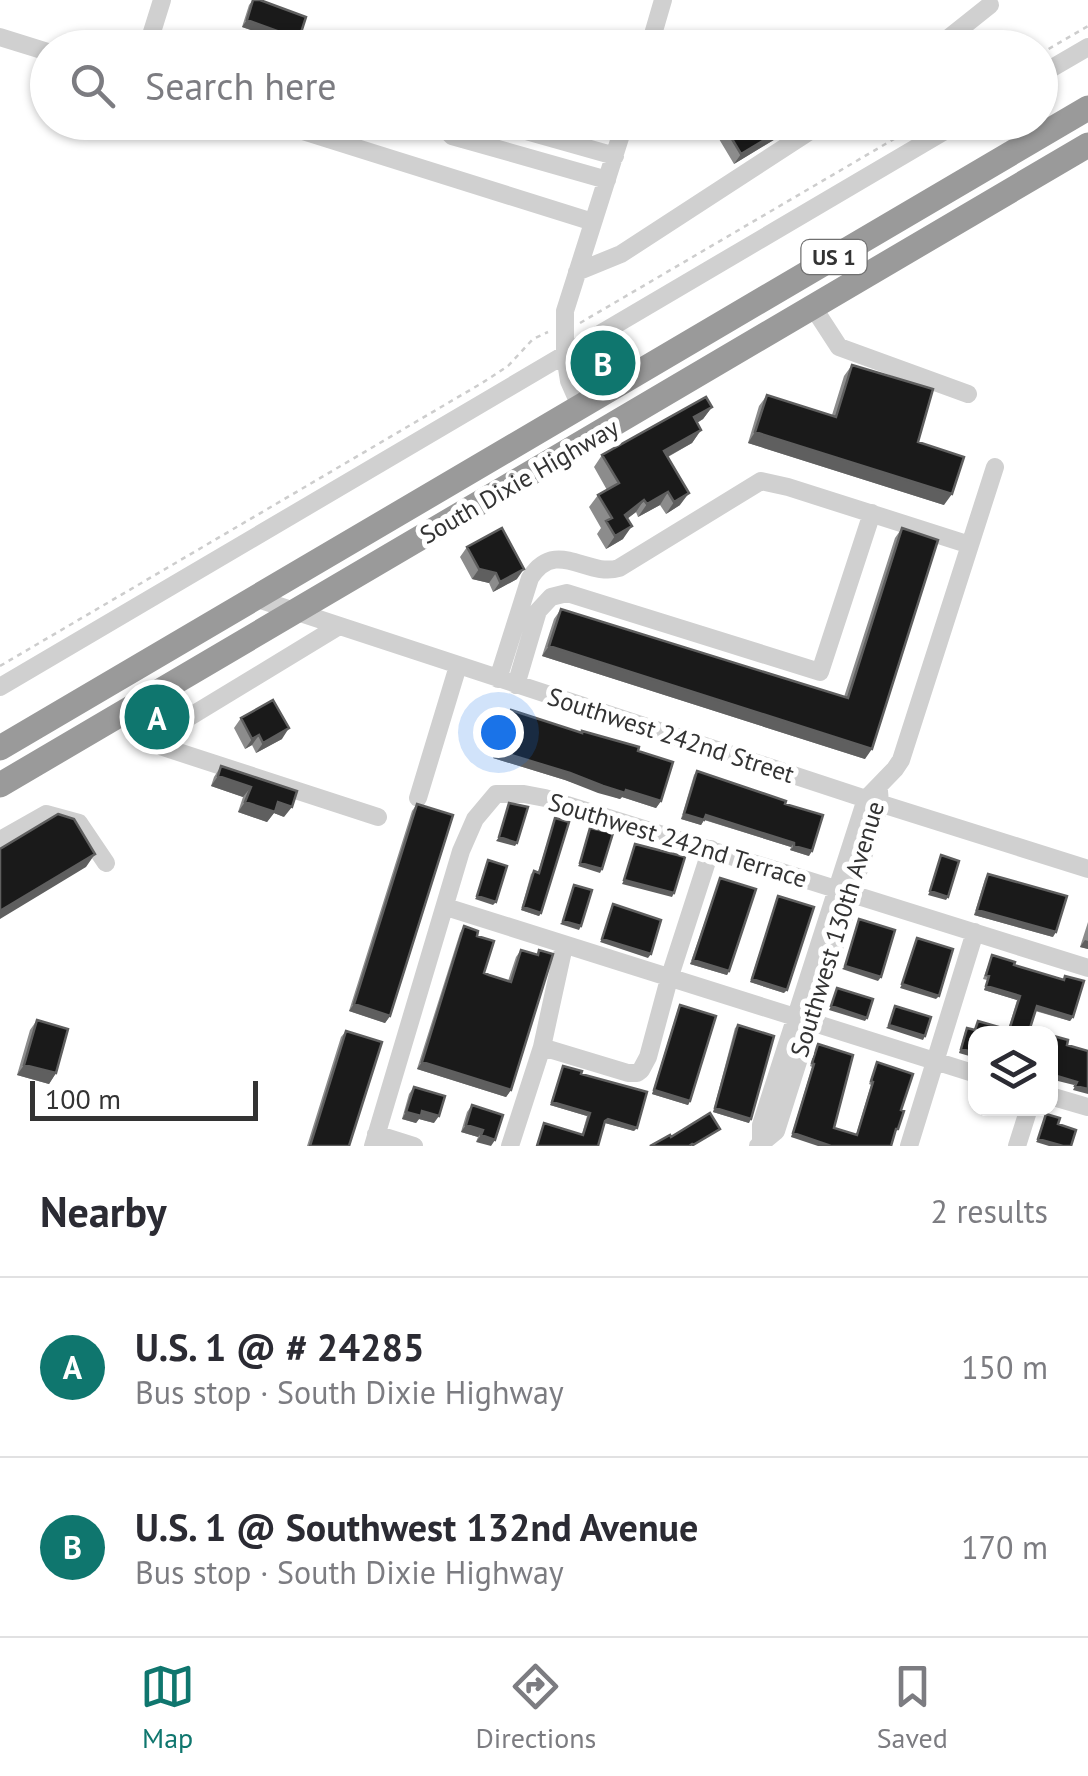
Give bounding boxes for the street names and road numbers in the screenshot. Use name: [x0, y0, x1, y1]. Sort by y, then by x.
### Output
road number: US 1: [802, 240, 866, 274]
street label: South Dixie Highway: [414, 411, 624, 551]
street label: Southwest 242nd Street: [544, 680, 799, 790]
street label: Southwest 242nd Terrace: [545, 785, 811, 895]
street label: Southwest 130th Avenue: [783, 797, 891, 1061]

